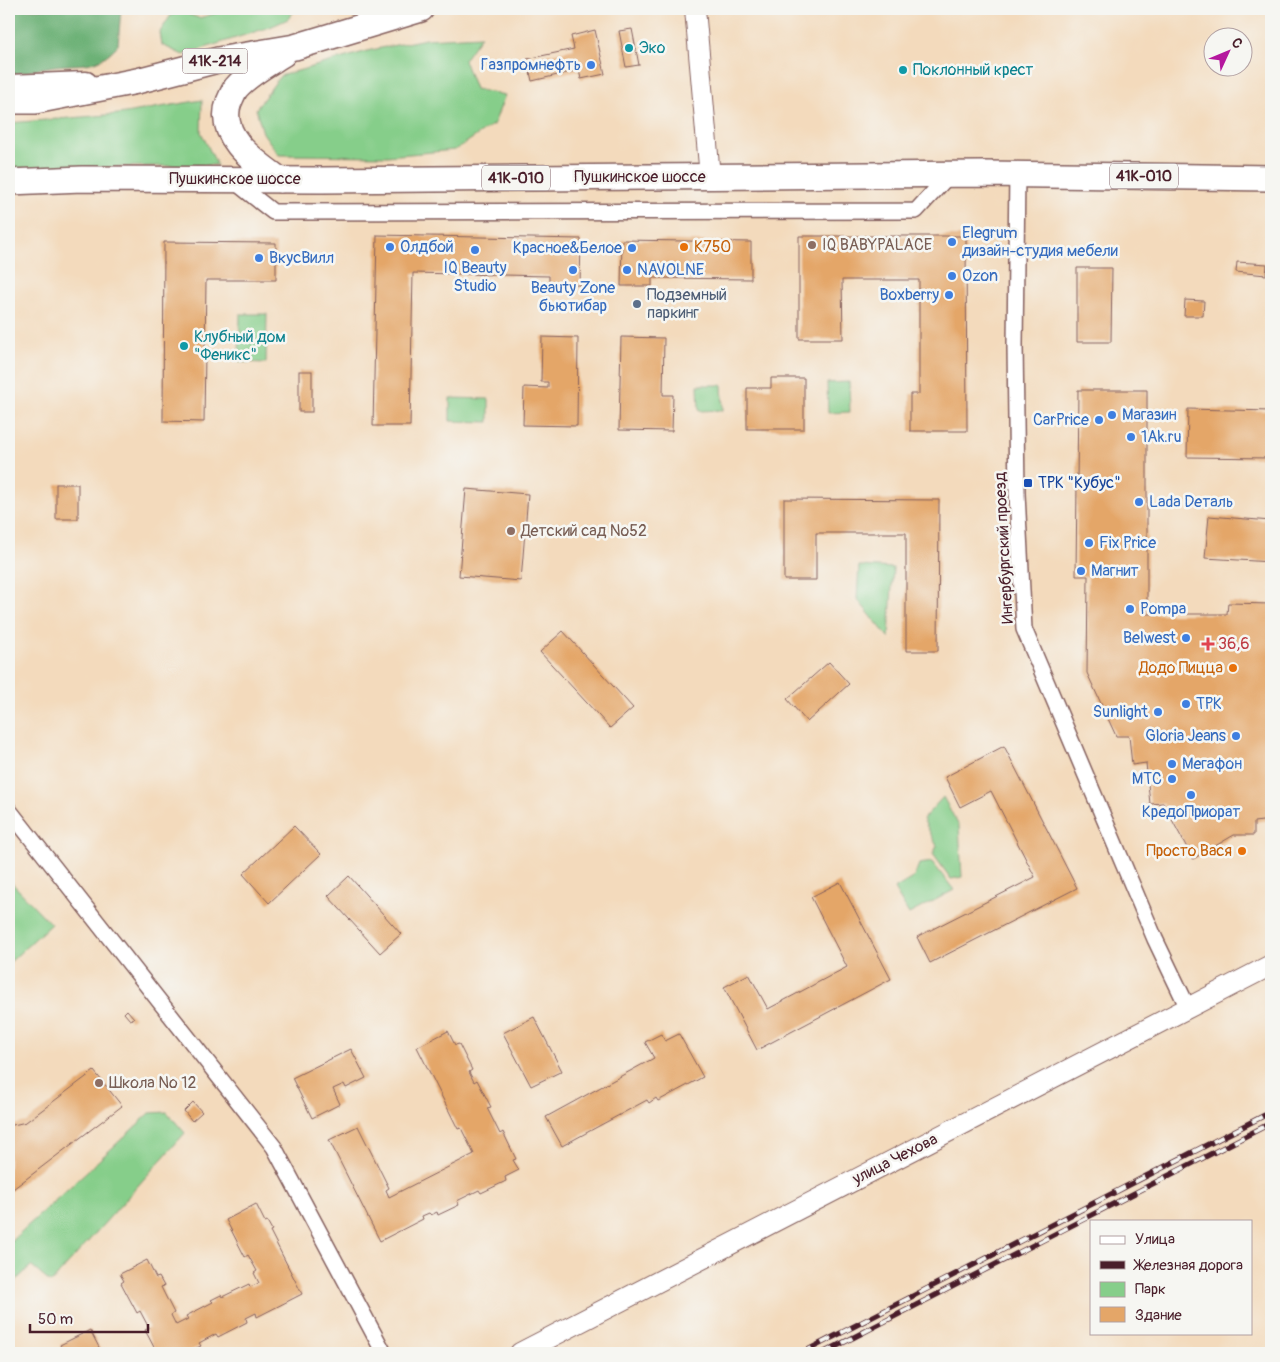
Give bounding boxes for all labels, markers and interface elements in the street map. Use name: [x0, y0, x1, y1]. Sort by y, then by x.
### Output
north arrow: [1202, 28, 1252, 78]
text: С: [1228, 34, 1246, 53]
place label: Эко: [639, 38, 666, 58]
marker: Эко: [623, 42, 635, 54]
road number: 41К-214: [182, 48, 248, 74]
place label: Газпромнефть: [481, 55, 581, 75]
marker: Газпромнефть: [585, 59, 597, 71]
place label: Поклонный крест: [913, 60, 1033, 80]
marker: Поклонный крест: [897, 64, 909, 76]
road number: 41К-010: [1110, 164, 1178, 188]
road number: 41К-010: [482, 166, 550, 190]
street label: Пушкинское шоссе: [574, 167, 706, 187]
street label: Пушкинское шоссе: [169, 169, 301, 189]
place label: Elegrum дизайн-студия мебели: [962, 223, 1118, 261]
place label: IQ BABYPALACE: [822, 235, 932, 255]
marker: Elegrum дизайн-студия мебели: [946, 236, 958, 248]
place label: Олдбой: [400, 237, 454, 257]
place label: К750: [694, 237, 731, 257]
place label: Красное&Белое: [513, 238, 622, 258]
marker: IQ BABYPALACE: [806, 239, 818, 251]
marker: Олдбой: [384, 241, 396, 253]
marker: К750: [678, 241, 690, 253]
marker: Красное&Белое: [626, 242, 638, 254]
marker: IQ Beauty Studio: [469, 244, 481, 256]
place label: ВкусВилл: [269, 248, 334, 268]
marker: ВкусВилл: [253, 252, 265, 264]
place label: IQ Beauty Studio: [443, 258, 507, 296]
place label: NAVOLNE: [637, 260, 704, 280]
marker: Beauty Zone бьютибар: [567, 264, 579, 276]
marker: NAVOLNE: [621, 264, 633, 276]
place label: Ozon: [962, 266, 998, 286]
marker: Ozon: [946, 270, 958, 282]
place label: Beauty Zone бьютибар: [531, 278, 615, 316]
place label: Подземный паркинг: [647, 285, 727, 323]
place label: Boxberry: [880, 285, 939, 305]
marker: Boxberry: [943, 289, 955, 301]
marker: Подземный паркинг: [631, 298, 643, 310]
place label: Клубный дом "Феникс": [194, 327, 286, 365]
marker: Клубный дом "Феникс": [178, 340, 190, 352]
place label: Магазин: [1122, 405, 1177, 425]
marker: Магазин: [1106, 409, 1118, 421]
place label: CarPrice: [1033, 410, 1089, 430]
marker: CarPrice: [1093, 414, 1105, 426]
place label: 1Ak.ru: [1141, 427, 1182, 447]
marker: 1Ak.ru: [1125, 431, 1137, 443]
street label: Ингербургский проезд: [990, 471, 1018, 624]
place label: ТРК "Кубус": [1038, 473, 1121, 493]
marker: ТРК "Кубус": [1022, 477, 1034, 489]
place label: Lada Dеталь: [1149, 492, 1233, 512]
marker: Lada Dеталь: [1133, 496, 1145, 508]
place label: Детский сад №52: [520, 521, 647, 541]
marker: Детский сад №52: [505, 525, 517, 537]
place label: Fix Price: [1099, 533, 1156, 553]
marker: Fix Price: [1083, 537, 1095, 549]
place label: Магнит: [1091, 561, 1139, 581]
marker: Магнит: [1075, 565, 1087, 577]
place label: Pompa: [1140, 599, 1186, 619]
marker: Pompa: [1124, 603, 1136, 615]
place label: Belwest: [1123, 628, 1177, 648]
marker: Belwest: [1180, 632, 1192, 644]
place label: 36,6: [1218, 634, 1250, 654]
marker: 36,6: [1202, 638, 1214, 650]
place label: Додо Пицца: [1138, 658, 1223, 678]
marker: Додо Пицца: [1227, 662, 1239, 674]
place label: ТРК: [1196, 694, 1222, 714]
marker: ТРК: [1180, 698, 1192, 710]
place label: Sunlight: [1093, 702, 1149, 722]
marker: Sunlight: [1152, 706, 1164, 718]
place label: Gloria Jeans: [1145, 726, 1226, 746]
marker: Gloria Jeans: [1230, 730, 1242, 742]
place label: Мегафон: [1182, 754, 1242, 774]
marker: Мегафон: [1166, 758, 1178, 770]
place label: МТС: [1132, 769, 1162, 789]
marker: МТС: [1166, 773, 1178, 785]
marker: КредоПриорат: [1185, 789, 1197, 801]
place label: КредоПриорат: [1142, 802, 1240, 822]
place label: Просто Вася: [1146, 841, 1232, 861]
marker: Просто Вася: [1236, 845, 1248, 857]
place label: Школа № 12: [109, 1073, 196, 1093]
marker: Школа № 12: [93, 1077, 105, 1089]
street label: улица Чехова: [848, 1129, 941, 1189]
legend: [1090, 1220, 1252, 1334]
text: Улица: [1135, 1230, 1175, 1249]
text: Железная дорога: [1133, 1256, 1243, 1275]
text: Парк: [1135, 1280, 1166, 1299]
scale bar: [30, 1302, 148, 1334]
text: Здание: [1135, 1306, 1182, 1325]
text: 50 m: [38, 1310, 73, 1329]

